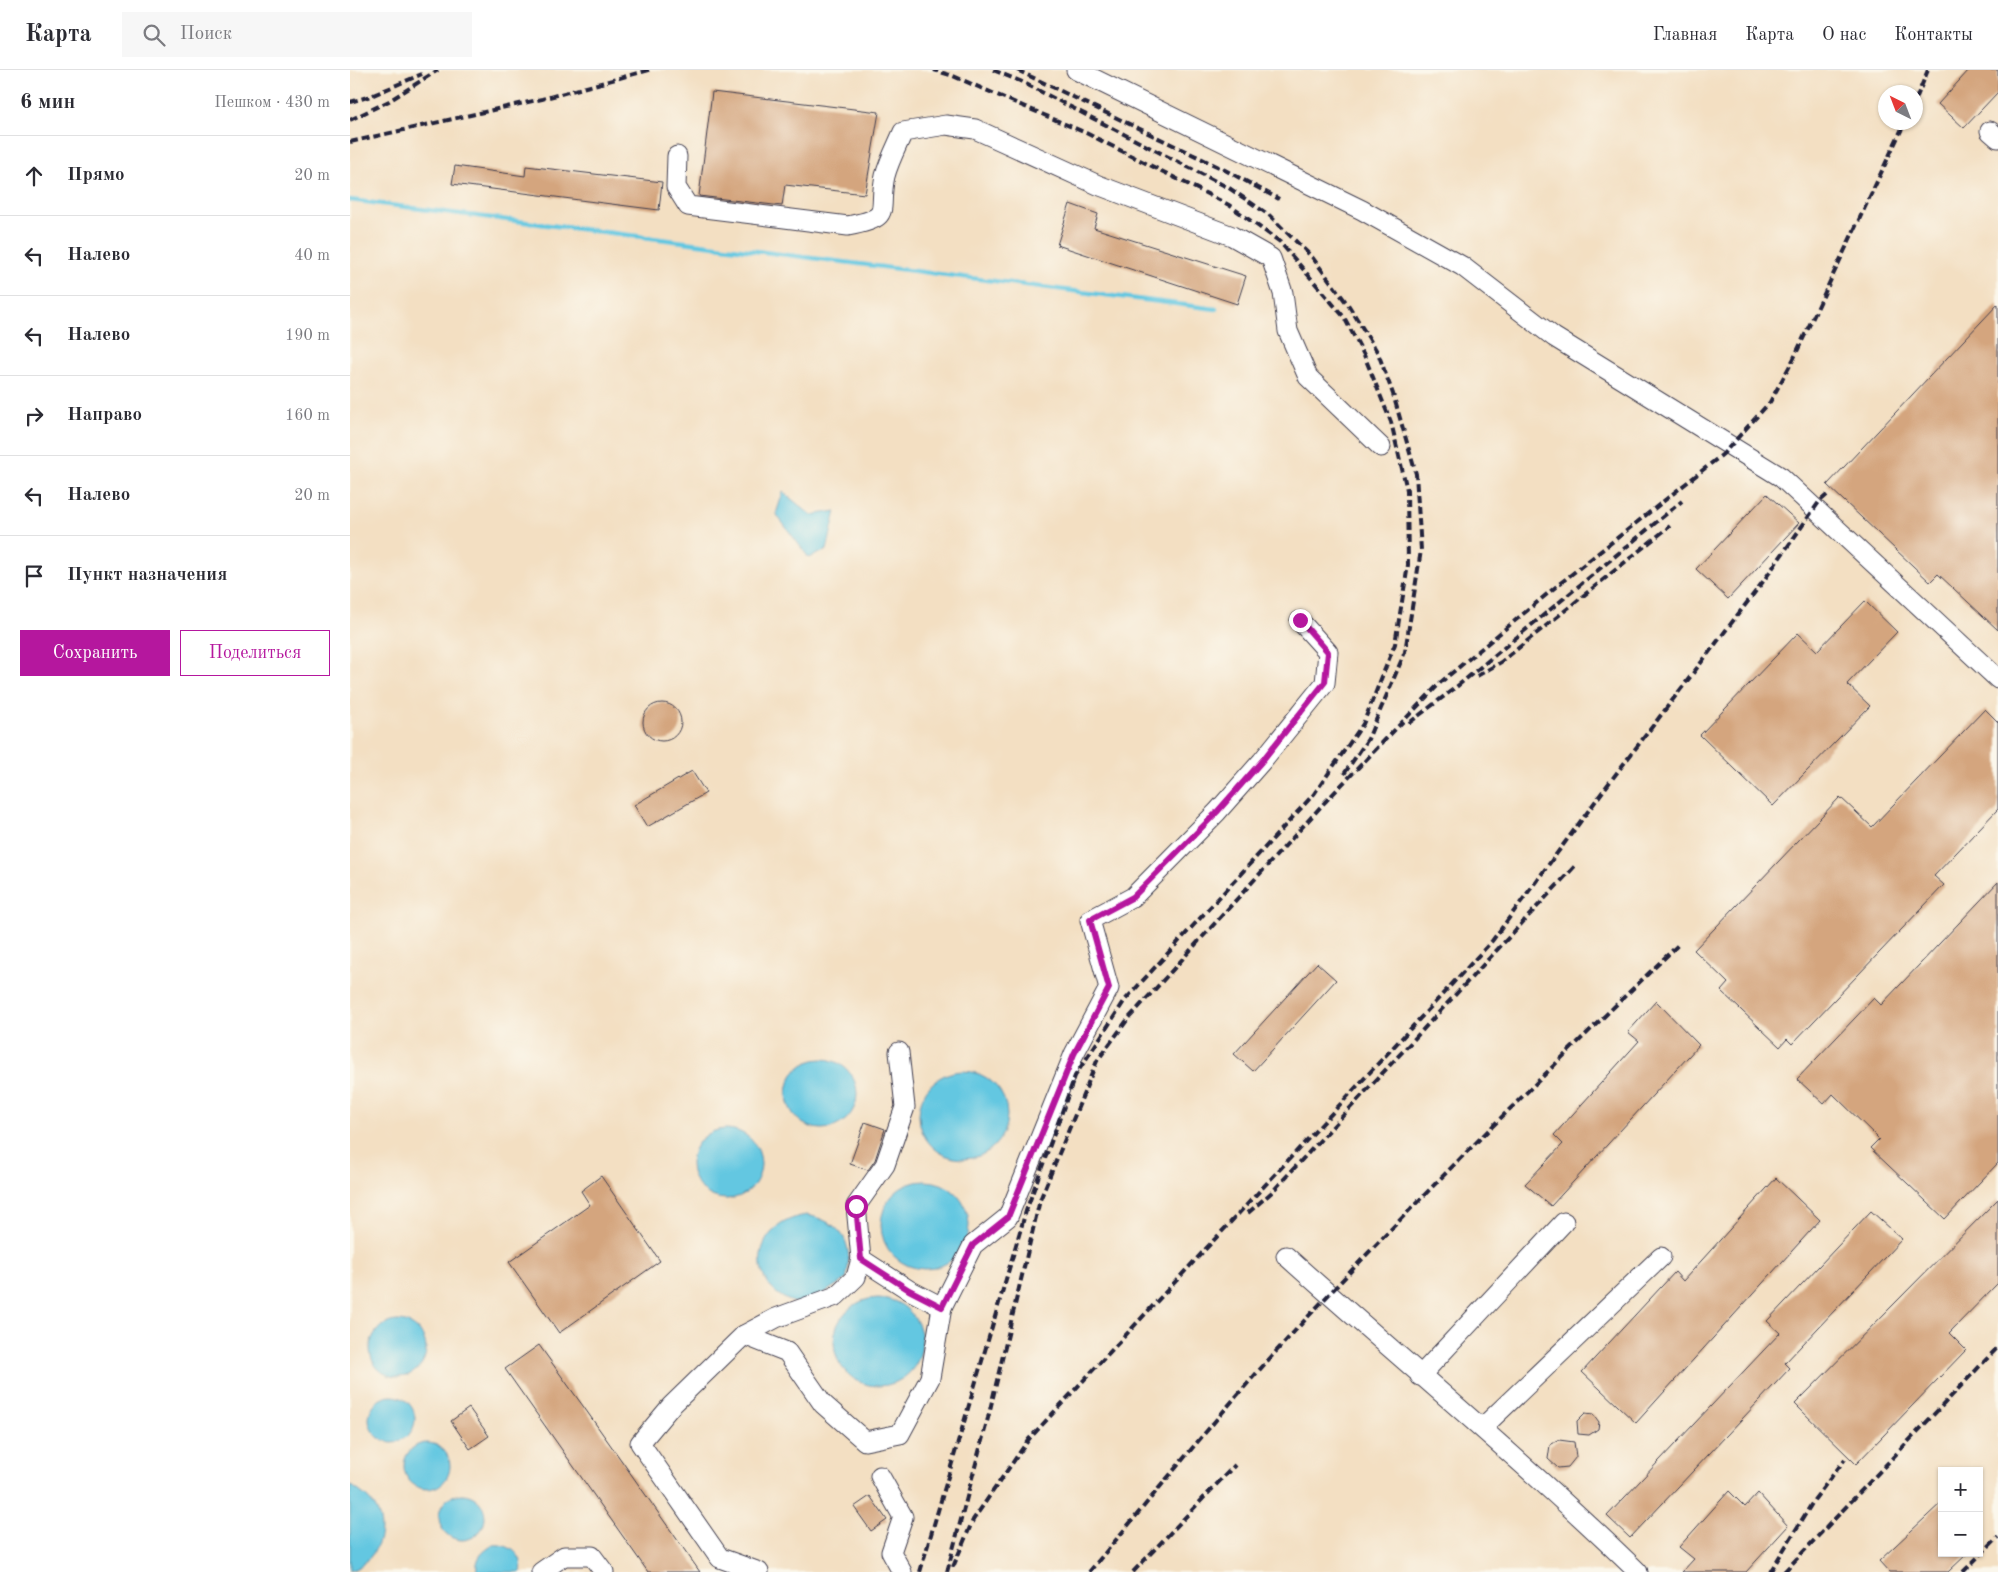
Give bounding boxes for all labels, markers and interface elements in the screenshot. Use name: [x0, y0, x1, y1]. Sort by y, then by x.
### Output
search box: [122, 12, 472, 57]
icon: search: [140, 21, 168, 49]
text: Карта: [25, 23, 92, 47]
text: Поиск: [180, 25, 232, 44]
text: Главная: [1653, 26, 1717, 44]
text: Карта: [1745, 26, 1794, 44]
text: О нас: [1822, 26, 1866, 44]
text: Контакты: [1894, 26, 1973, 44]
north arrow: [1878, 85, 1923, 130]
text: 6 мин: [20, 92, 75, 113]
text: Пешком · 430 m: [214, 95, 330, 111]
icon: ahead: [20, 162, 48, 190]
text: Прямо: [67, 166, 125, 185]
text: 20 m: [294, 168, 330, 184]
icon: left: [20, 242, 48, 270]
text: Налево: [67, 246, 130, 265]
text: 40 m: [294, 248, 330, 264]
icon: left: [20, 322, 48, 350]
text: Налево: [67, 326, 130, 345]
text: 190 m: [285, 328, 330, 344]
icon: right: [20, 402, 48, 430]
text: Направо: [67, 406, 142, 425]
text: 160 m: [285, 408, 330, 424]
icon: left: [20, 482, 48, 510]
text: Налево: [67, 486, 130, 505]
text: 20 m: [294, 488, 330, 504]
icon: arrive: [20, 562, 48, 590]
text: Пункт назначения: [67, 566, 227, 585]
route end: [1289, 609, 1312, 632]
button: Сохранить: [20, 630, 170, 676]
button: Поделиться: [180, 630, 330, 676]
route start: [845, 1195, 868, 1218]
map controls: [1938, 1467, 1983, 1557]
button: +: [1938, 1467, 1983, 1512]
button: −: [1938, 1512, 1983, 1557]

